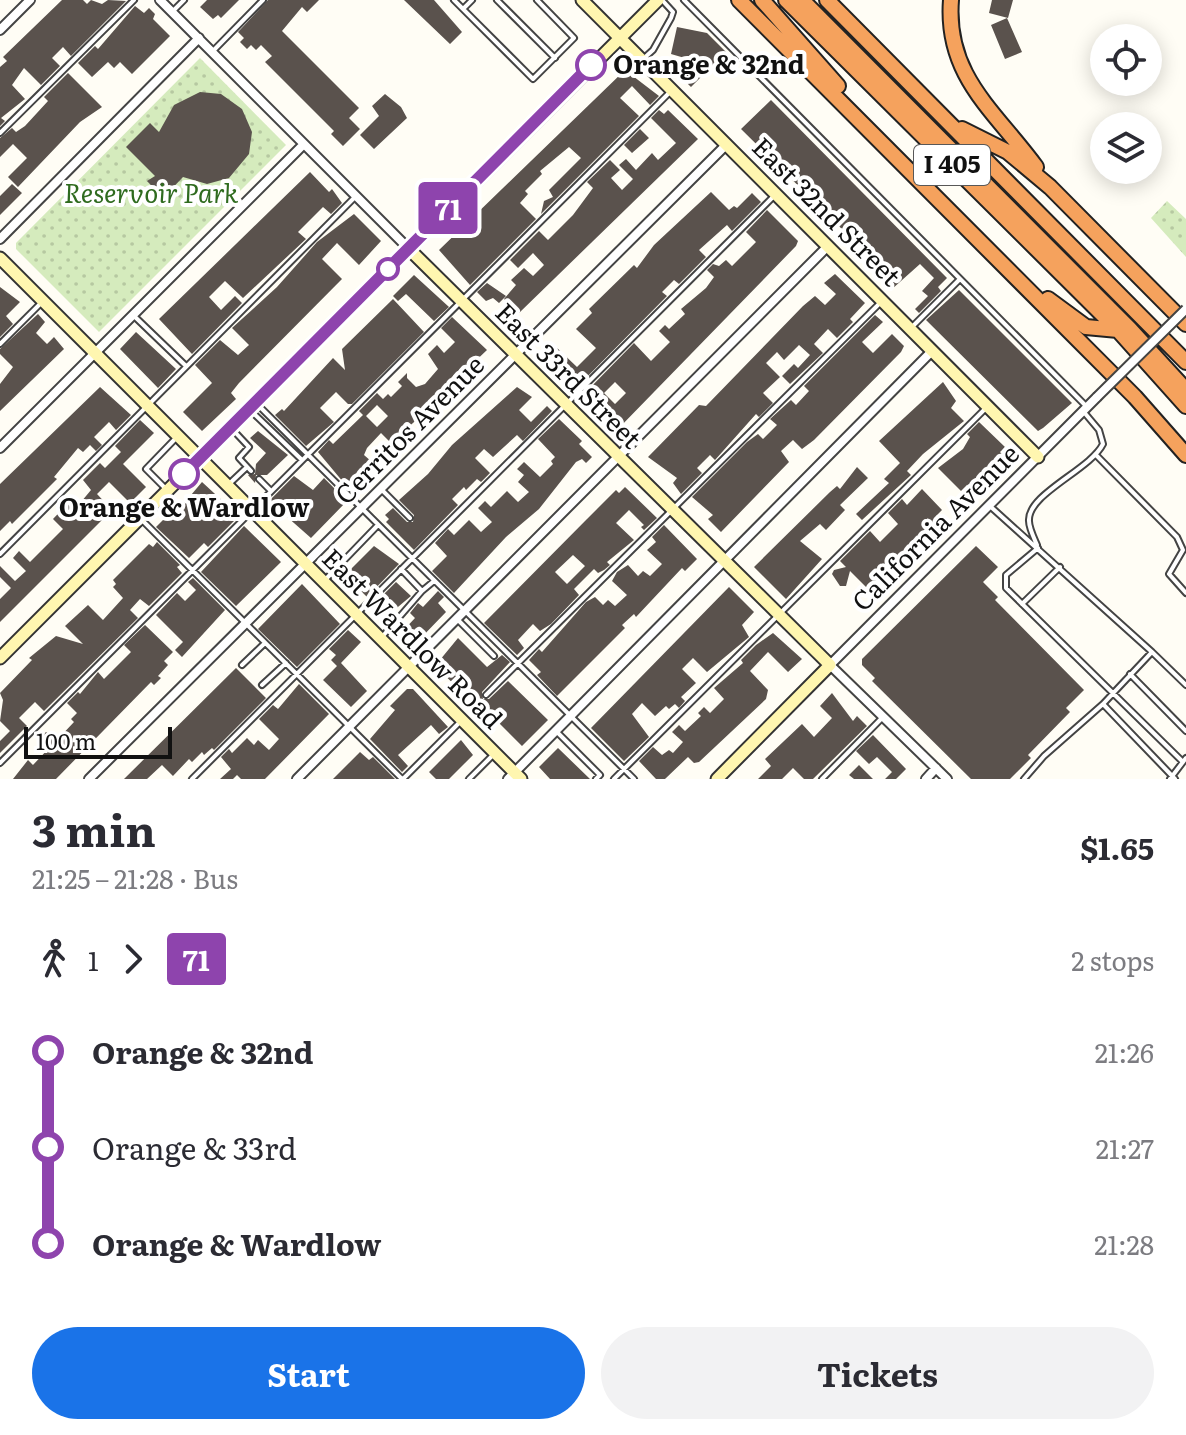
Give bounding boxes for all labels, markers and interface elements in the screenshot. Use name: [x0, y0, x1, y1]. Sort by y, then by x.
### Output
map controls: [1090, 24, 1162, 184]
button: locate: [1090, 24, 1162, 96]
place label: Orange & 32nd: [613, 43, 805, 82]
marker: Orange & 32nd: [576, 50, 606, 80]
button: layers: [1090, 112, 1162, 184]
street label: East 32nd Street: [744, 127, 911, 294]
road number: I 405: [914, 145, 990, 185]
park label: Reservoir Park: [64, 172, 239, 211]
line badge: 71: [412, 182, 484, 234]
text: 71: [434, 187, 462, 229]
unlabelled marker: [377, 258, 399, 280]
street label: East 33rd Street: [488, 292, 652, 456]
street label: Cerritos Avenue: [325, 345, 492, 512]
street label: California Avenue: [842, 434, 1027, 619]
marker: Orange & Wardlow: [169, 459, 199, 489]
place label: Orange & Wardlow: [59, 486, 310, 525]
street label: East Wardlow Road: [315, 538, 513, 736]
scale bar: [24, 723, 172, 759]
text: 100 m: [36, 724, 96, 757]
text: 3 min: [32, 795, 156, 861]
text: $1.65: [1080, 825, 1154, 869]
text: 21:25 – 21:28 · Bus: [32, 858, 238, 897]
icon: walk: [32, 937, 76, 981]
icon: forward: [111, 937, 155, 981]
text: 71: [183, 938, 210, 980]
text: 1: [88, 940, 99, 979]
text: 2 stops: [1071, 940, 1154, 979]
text: Orange & 32nd: [92, 1029, 313, 1073]
text: 21:26: [1095, 1032, 1154, 1071]
text: Orange & 33rd: [92, 1125, 297, 1169]
text: 21:27: [1096, 1128, 1154, 1167]
text: Orange & Wardlow: [92, 1221, 381, 1265]
text: 21:28: [1094, 1224, 1154, 1263]
button: Start: [32, 1327, 585, 1419]
button: Tickets: [601, 1327, 1154, 1419]

